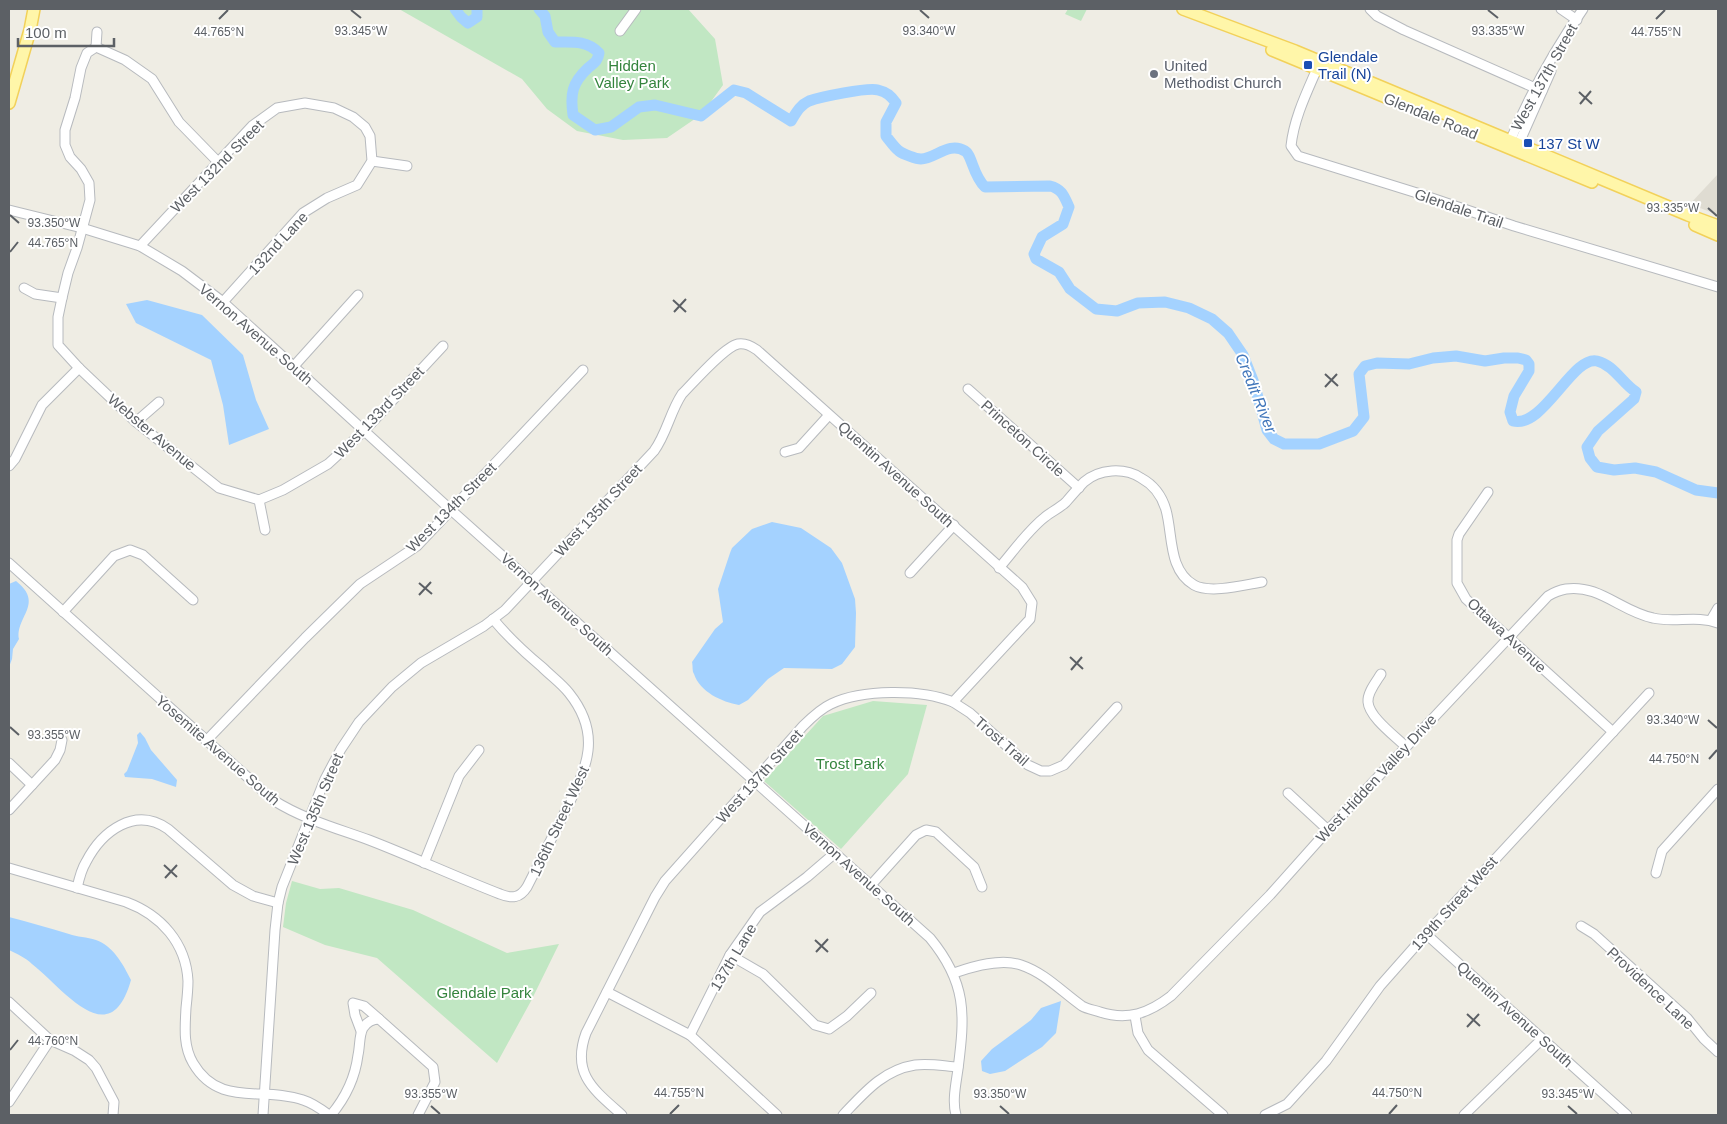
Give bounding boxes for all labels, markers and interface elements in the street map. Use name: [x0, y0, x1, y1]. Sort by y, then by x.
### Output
scale bar: [18, 15, 114, 47]
street label: West 137th Street: [1508, 20, 1581, 134]
text: 100 m: [25, 24, 67, 41]
text: 93.345°W: [335, 24, 388, 38]
text: 93.340°W: [903, 24, 956, 38]
text: 93.335°W: [1472, 24, 1525, 38]
text: 44.765°N: [194, 25, 244, 39]
text: 44.755°N: [1631, 25, 1681, 39]
place label: Glendale Trail (N): [1318, 48, 1378, 82]
park label: Hidden Valley Park: [595, 57, 670, 91]
place label: United Methodist Church: [1164, 57, 1282, 91]
marker: Glendale Trail (N): [1302, 59, 1314, 71]
marker: United Methodist Church: [1148, 68, 1160, 80]
street label: Glendale Road: [1381, 89, 1481, 143]
street label: West 132nd Street: [167, 116, 267, 216]
place label: 137 St W: [1538, 135, 1601, 152]
marker: 137 St W: [1522, 137, 1534, 149]
street label: Glendale Trail: [1412, 185, 1506, 231]
text: 93.335°W: [1647, 201, 1700, 215]
street label: 132nd Lane: [245, 208, 311, 278]
text: 93.350°W: [28, 216, 81, 230]
text: 44.765°N: [28, 236, 78, 250]
street label: Vernon Avenue South: [196, 280, 316, 388]
water label: Credit River: [1232, 351, 1280, 436]
street label: West 133rd Street: [331, 362, 428, 461]
street label: Webster Avenue: [105, 390, 199, 474]
street label: Princeton Circle: [978, 396, 1068, 480]
street label: Quentin Avenue South: [835, 418, 957, 530]
street label: West 134th Street: [403, 458, 500, 555]
street label: West 135th Street: [551, 460, 646, 560]
street label: Vernon Avenue South: [497, 549, 617, 659]
street label: Ottawa Avenue: [1464, 594, 1550, 676]
street label: Yosemite Avenue South: [153, 692, 283, 808]
street label: West Hidden Valley Drive: [1312, 711, 1440, 845]
street label: Trost Trail: [971, 713, 1033, 769]
text: 93.340°W: [1647, 713, 1700, 727]
street label: West 137th Street: [713, 725, 806, 826]
text: 93.355°W: [28, 728, 81, 742]
street label: West 135th Street: [284, 750, 347, 867]
text: 44.750°N: [1649, 752, 1699, 766]
park label: Trost Park: [816, 755, 885, 772]
street label: 136th Street West: [526, 762, 592, 879]
street label: Vernon Avenue South: [799, 819, 919, 929]
street label: 139th Street West: [1408, 852, 1501, 953]
street label: 137th Lane: [706, 920, 760, 994]
street label: Providence Lane: [1604, 943, 1698, 1033]
street label: Quentin Avenue South: [1454, 958, 1576, 1070]
park label: Glendale Park: [436, 984, 532, 1001]
text: 44.760°N: [28, 1034, 78, 1048]
text: 44.755°N: [654, 1086, 704, 1100]
text: 44.750°N: [1372, 1086, 1422, 1100]
text: 93.355°W: [405, 1087, 458, 1101]
text: 93.350°W: [974, 1087, 1027, 1101]
text: 93.345°W: [1542, 1087, 1595, 1101]

